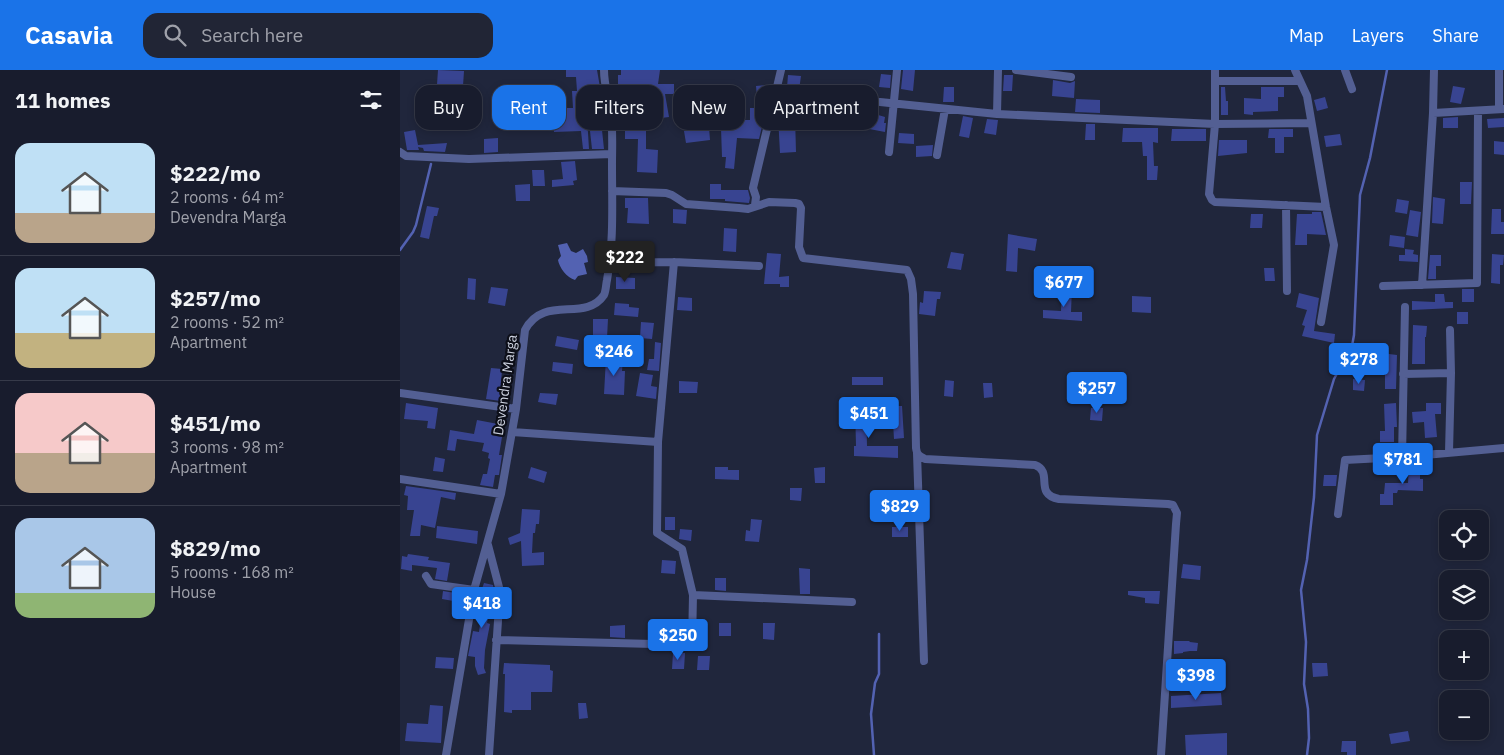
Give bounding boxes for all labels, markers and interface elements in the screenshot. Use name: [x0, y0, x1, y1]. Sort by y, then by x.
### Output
search box: [143, 13, 493, 58]
text: Casavia: [25, 19, 113, 51]
icon: search: [161, 21, 189, 49]
text: Search here: [201, 23, 303, 47]
text: Map: [1289, 24, 1324, 47]
text: Layers: [1352, 24, 1404, 47]
text: Share: [1432, 24, 1479, 47]
chip: Buy: [415, 85, 482, 130]
chip: Rent: [492, 85, 566, 130]
chip: Filters: [576, 85, 663, 130]
chip: New: [673, 85, 745, 130]
chip: Apartment: [755, 85, 878, 130]
text: 11 homes: [15, 86, 111, 114]
icon: filters: [357, 86, 385, 114]
text: $222/mo: [170, 159, 261, 187]
icon: home: [55, 163, 115, 223]
text: 2 rooms · 64 m²: [170, 187, 284, 207]
text: Devendra Marga: [170, 207, 286, 227]
pin: $222: [595, 240, 655, 283]
text: $222: [606, 247, 644, 267]
pin: $677: [1034, 266, 1094, 308]
text: $677: [1045, 272, 1083, 292]
text: $257/mo: [170, 284, 261, 312]
icon: home: [55, 288, 115, 348]
text: 2 rooms · 52 m²: [170, 312, 284, 332]
text: Apartment: [170, 332, 247, 352]
street label: Devendra Marga: [489, 333, 521, 437]
pin: $246: [584, 334, 644, 377]
text: $246: [595, 341, 633, 361]
pin: $278: [1329, 342, 1389, 385]
text: $278: [1340, 349, 1378, 369]
pin: $257: [1067, 372, 1127, 414]
text: $257: [1078, 378, 1116, 398]
pin: $451: [839, 396, 899, 439]
text: $451: [850, 403, 888, 423]
text: $451/mo: [170, 409, 261, 437]
icon: home: [55, 413, 115, 473]
text: 3 rooms · 98 m²: [170, 437, 284, 457]
pin: $781: [1373, 442, 1433, 485]
text: $781: [1384, 449, 1422, 469]
text: Apartment: [170, 457, 247, 477]
pin: $829: [870, 490, 930, 532]
text: $829: [881, 496, 919, 516]
map controls: [1439, 510, 1489, 740]
button: locate: [1439, 510, 1489, 560]
text: $829/mo: [170, 534, 261, 562]
icon: home: [55, 538, 115, 598]
text: 5 rooms · 168 m²: [170, 562, 294, 582]
button: layers: [1439, 570, 1489, 620]
text: House: [170, 582, 216, 602]
pin: $418: [452, 586, 512, 629]
text: $418: [463, 593, 501, 613]
pin: $250: [648, 618, 708, 661]
text: $250: [659, 625, 697, 645]
button: +: [1439, 630, 1489, 680]
pin: $398: [1166, 658, 1226, 701]
text: $398: [1177, 665, 1215, 685]
button: −: [1439, 690, 1489, 740]

